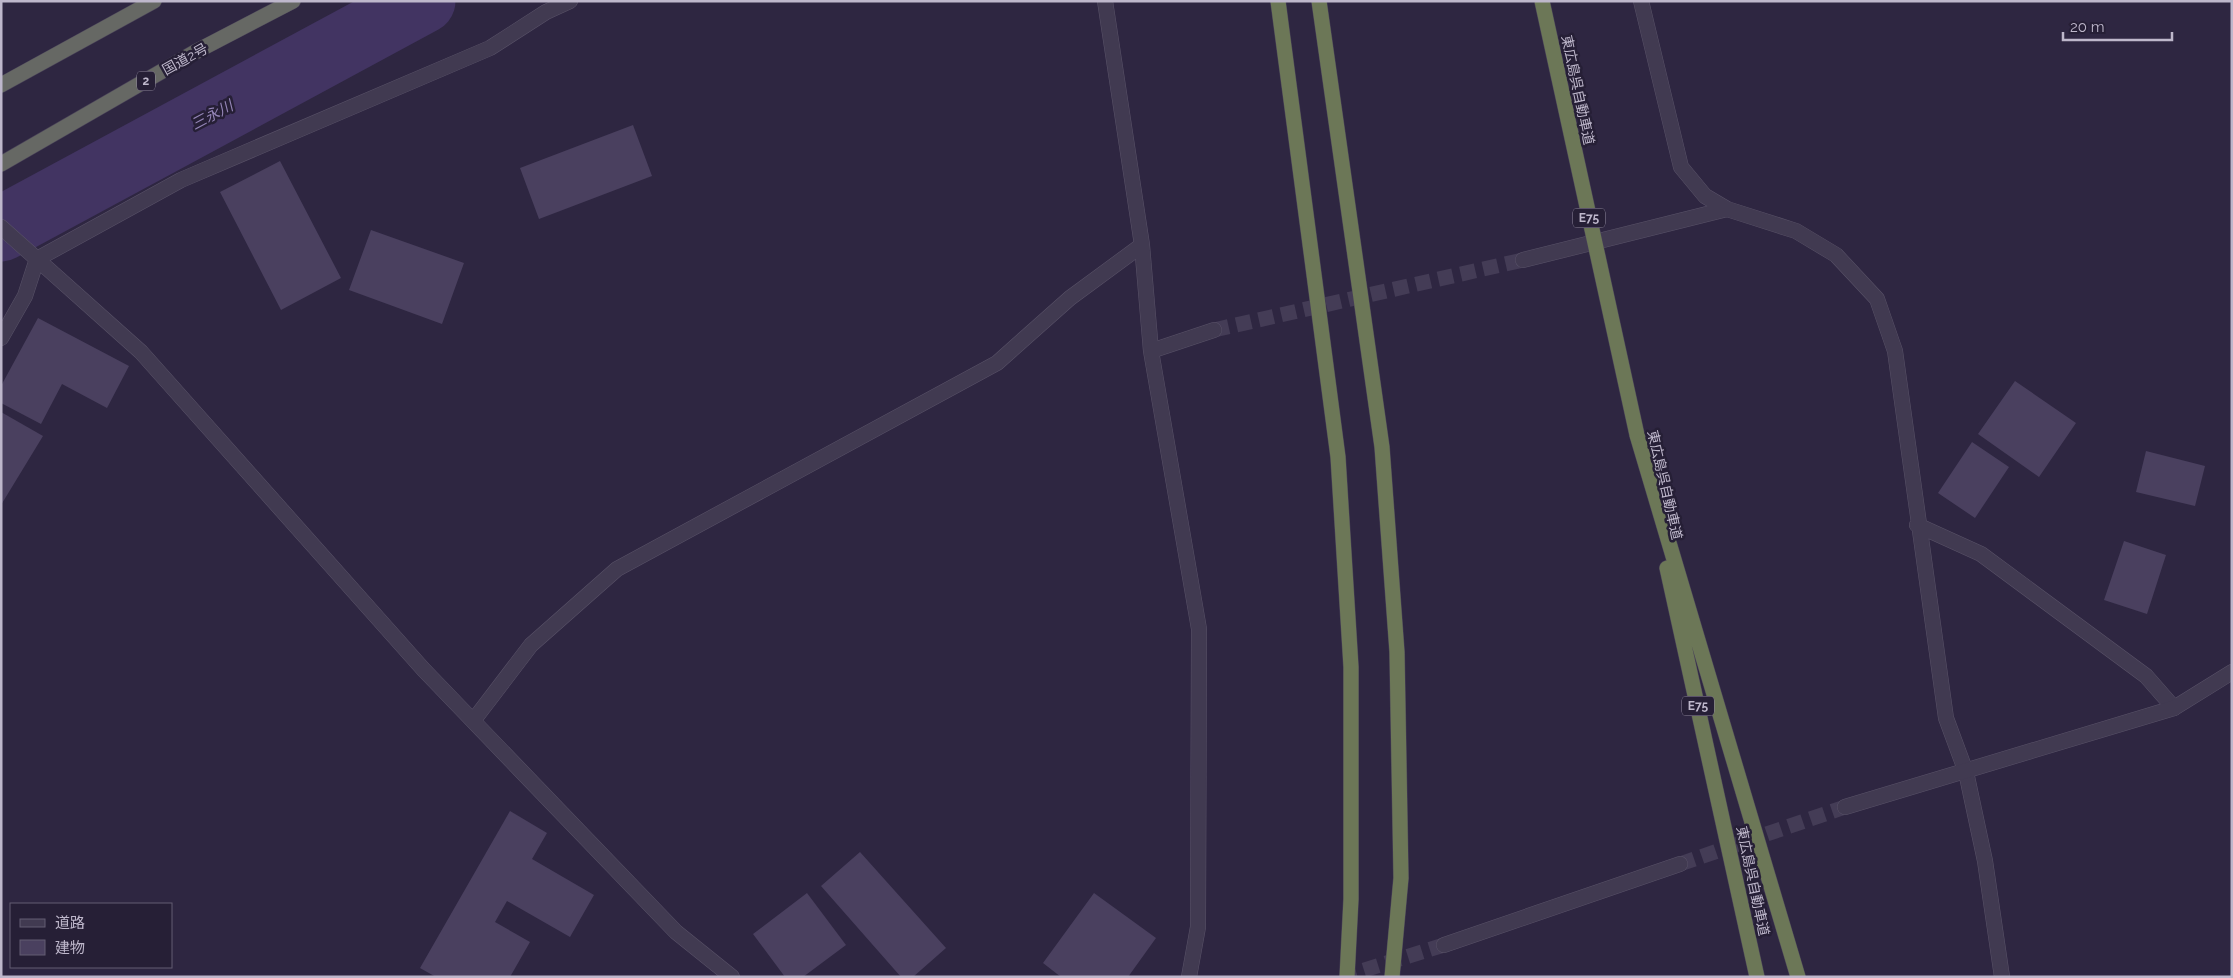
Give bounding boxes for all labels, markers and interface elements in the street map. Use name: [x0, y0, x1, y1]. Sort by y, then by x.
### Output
scale bar: [2063, 10, 2172, 42]
text: 20 m: [2070, 18, 2105, 36]
street label: 東広島呉自動車道: [1559, 34, 1597, 146]
street label: 国道2号: [160, 40, 210, 78]
road number: 2: [137, 72, 155, 90]
water label: 三永川: [188, 96, 238, 134]
road number: E75: [1573, 208, 1605, 228]
street label: 東広島呉自動車道: [1645, 429, 1685, 541]
road number: E75: [1682, 696, 1714, 716]
street label: 東広島呉自動車道: [1734, 825, 1772, 937]
legend: [10, 903, 172, 968]
text: 道路: [55, 914, 85, 932]
text: 建物: [55, 939, 85, 957]

